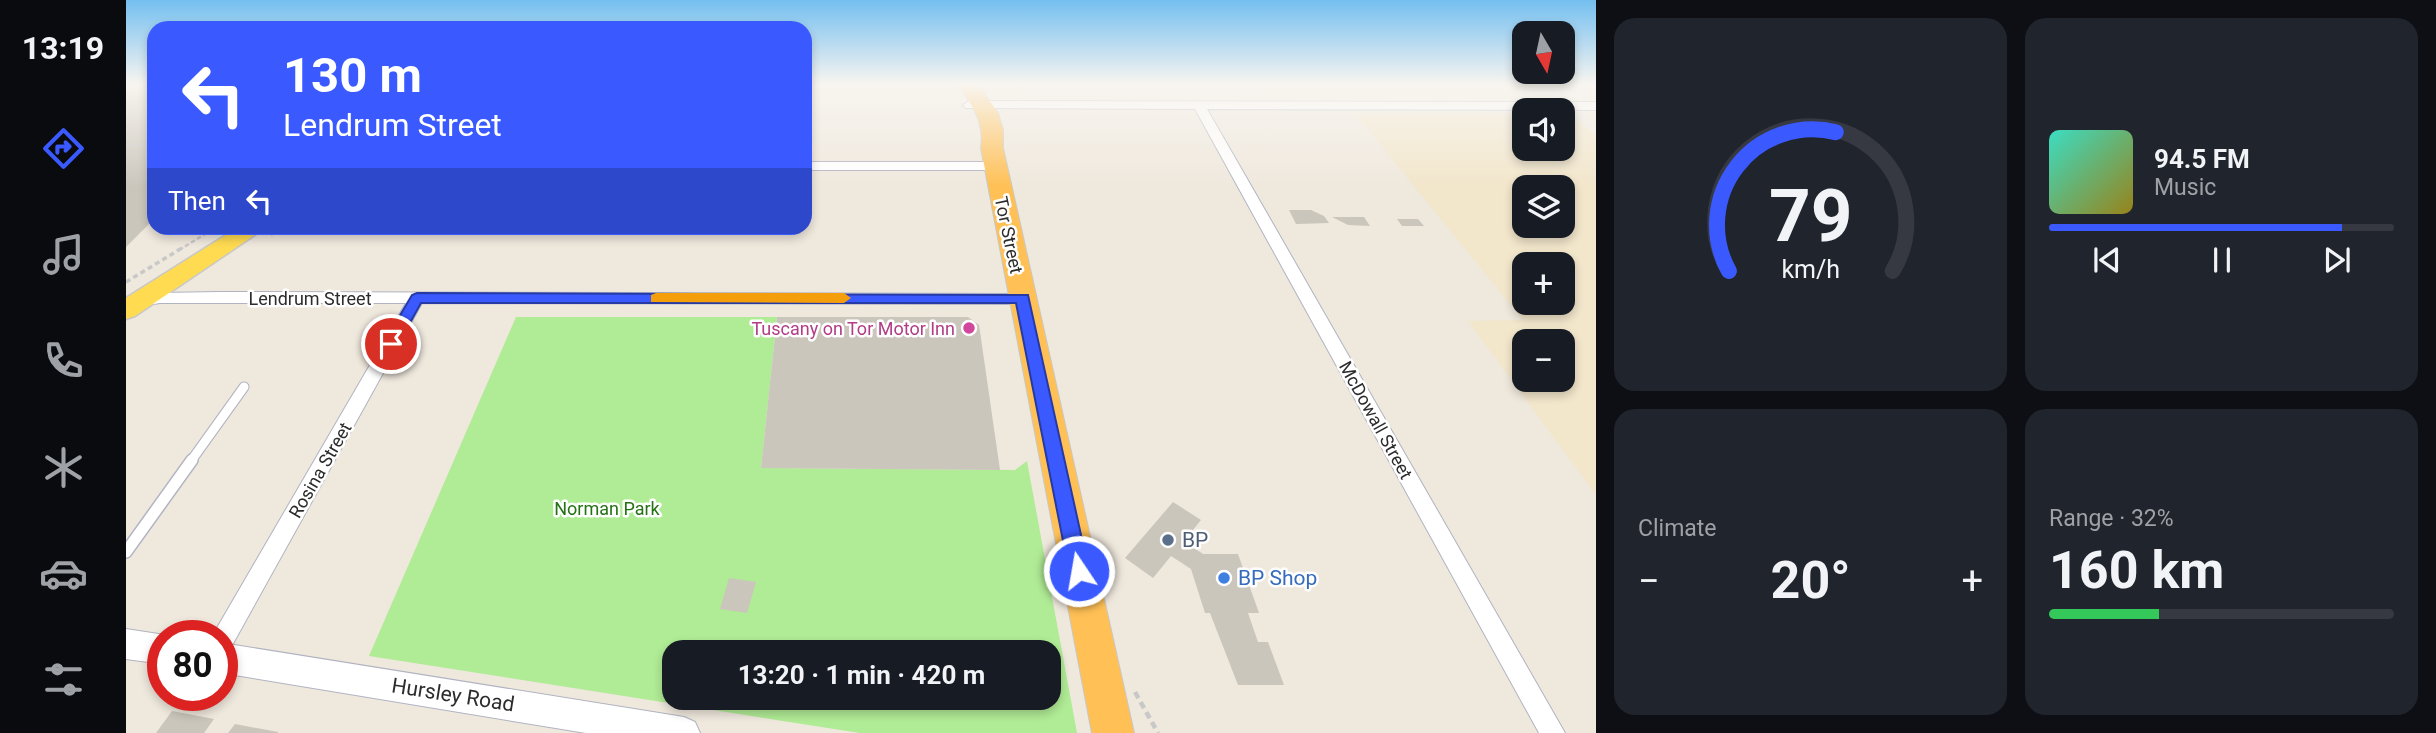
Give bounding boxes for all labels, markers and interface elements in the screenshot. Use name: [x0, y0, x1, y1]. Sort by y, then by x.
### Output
north arrow: [1512, 21, 1575, 84]
map controls: [1512, 21, 1575, 392]
text: 13:19: [22, 29, 104, 67]
text: 130 m: [283, 47, 422, 104]
icon: left: [168, 49, 259, 140]
button: sound: [1512, 98, 1575, 161]
text: Lendrum Street: [283, 106, 502, 144]
icon: directions: [39, 124, 88, 173]
text: 94.5 FM: [2154, 144, 2250, 174]
text: 79: [1769, 173, 1852, 259]
text: Music: [2154, 174, 2216, 201]
button: layers: [1512, 175, 1575, 238]
icon: left: [240, 182, 278, 220]
text: Then: [168, 186, 226, 216]
street label: Tor Street: [991, 195, 1027, 276]
icon: music: [39, 230, 88, 279]
icon: previous: [2088, 241, 2126, 279]
icon: pause: [2203, 241, 2241, 279]
icon: next: [2318, 241, 2356, 279]
button: +: [1512, 252, 1575, 315]
text: km/h: [1781, 255, 1840, 284]
street label: Lendrum Street: [248, 288, 372, 309]
pin: [361, 314, 421, 374]
place label: Tuscany on Tor Motor Inn: [751, 318, 955, 339]
marker: Tuscany on Tor Motor Inn: [961, 320, 977, 336]
icon: arrive: [372, 325, 410, 363]
button: −: [1512, 329, 1575, 392]
icon: phone: [39, 336, 88, 385]
street label: McDowall Street: [1335, 358, 1417, 483]
street label: Rosina Street: [284, 418, 356, 521]
icon: climate: [39, 443, 88, 492]
park label: Norman Park: [554, 498, 661, 519]
text: Range · 32%: [2049, 505, 2174, 532]
text: Climate: [1638, 515, 1717, 542]
place label: BP: [1182, 528, 1208, 552]
marker: BP: [1160, 532, 1176, 548]
position arrow: [1042, 534, 1116, 608]
text: 160 km: [2049, 540, 2224, 601]
icon: car: [39, 549, 88, 598]
text: 20°: [1771, 550, 1851, 611]
text: −: [1638, 559, 1660, 603]
text: +: [1961, 559, 1983, 603]
place label: BP Shop: [1238, 566, 1317, 590]
marker: BP Shop: [1216, 570, 1232, 586]
speed limit sign: 80: [147, 620, 238, 711]
icon: filters: [39, 655, 88, 704]
text: 13:20 · 1 min · 420 m: [738, 660, 985, 690]
street label: Hursley Road: [390, 673, 516, 717]

